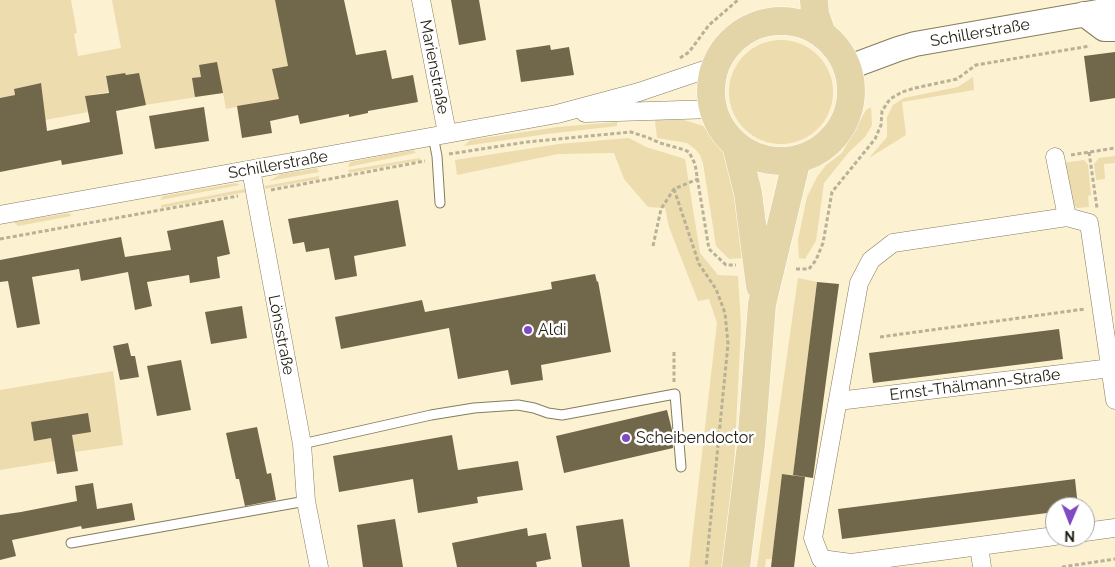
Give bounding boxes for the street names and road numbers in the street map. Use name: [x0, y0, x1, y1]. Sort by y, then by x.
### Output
street label: Schillerstraße: [929, 15, 1031, 51]
street label: Marienstraße: [415, 18, 453, 116]
street label: Schillerstraße: [227, 147, 329, 183]
street label: Lönsstraße: [264, 293, 298, 377]
street label: Ernst-Thälmann-Straße: [889, 365, 1061, 405]

